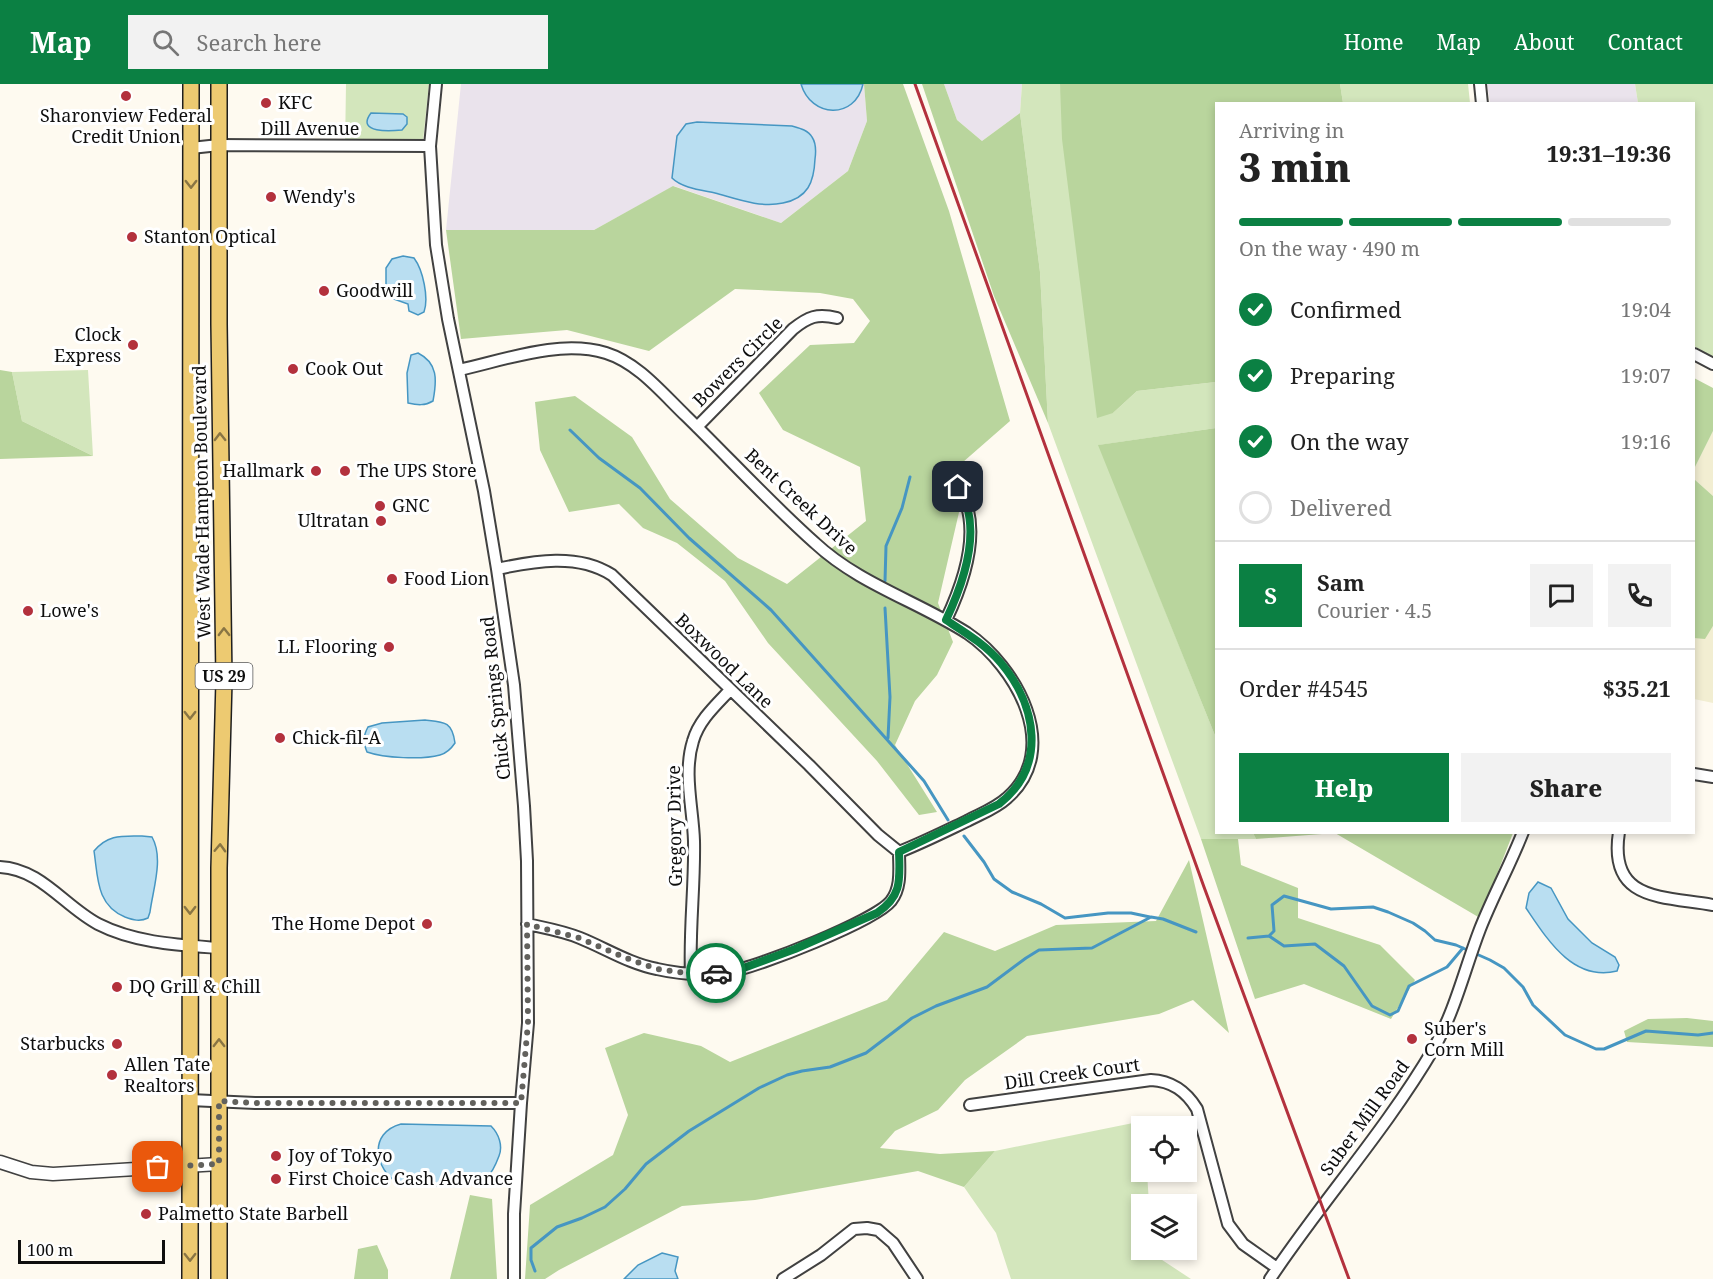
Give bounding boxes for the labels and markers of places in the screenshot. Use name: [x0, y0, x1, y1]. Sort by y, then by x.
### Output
marker: Sharonview Federal Credit Union: [119, 89, 133, 103]
place label: KFC: [278, 90, 312, 114]
marker: KFC: [259, 96, 273, 110]
place label: Sharonview Federal Credit Union: [40, 103, 212, 148]
place label: Wendy's: [283, 184, 355, 208]
marker: Wendy's: [264, 190, 278, 204]
place label: Stanton Optical: [144, 224, 276, 248]
marker: Stanton Optical: [125, 230, 139, 244]
place label: Goodwill: [336, 278, 414, 302]
marker: Goodwill: [317, 284, 331, 298]
place label: Clock Express: [54, 322, 121, 367]
marker: Clock Express: [126, 338, 140, 352]
place label: Cook Out: [305, 356, 383, 380]
marker: Cook Out: [286, 362, 300, 376]
place label: Hallmark: [222, 458, 304, 482]
place label: The UPS Store: [357, 458, 477, 482]
pin: [932, 461, 983, 512]
marker: Hallmark: [309, 464, 323, 478]
marker: The UPS Store: [338, 464, 352, 478]
place label: GNC: [392, 493, 430, 517]
marker: GNC: [373, 499, 387, 513]
place label: Ultratan: [298, 508, 369, 532]
marker: Ultratan: [374, 514, 388, 528]
place label: Food Lion: [404, 566, 490, 590]
marker: Food Lion: [385, 572, 399, 586]
place label: Lowe's: [40, 598, 99, 622]
marker: Lowe's: [21, 604, 35, 618]
place label: LL Flooring: [277, 634, 377, 658]
marker: LL Flooring: [382, 640, 396, 654]
place label: Chick-fil-A: [292, 725, 381, 749]
marker: Chick-fil-A: [273, 731, 287, 745]
place label: The Home Depot: [272, 911, 415, 935]
marker: The Home Depot: [420, 917, 434, 931]
place label: DQ Grill & Chill: [129, 974, 261, 998]
marker: DQ Grill & Chill: [110, 980, 124, 994]
place label: Suber's Corn Mill: [1424, 1016, 1504, 1061]
place label: Starbucks: [20, 1031, 105, 1055]
marker: Suber's Corn Mill: [1405, 1032, 1419, 1046]
marker: Starbucks: [110, 1037, 124, 1051]
place label: Allen Tate Realtors: [124, 1052, 210, 1097]
marker: Allen Tate Realtors: [105, 1068, 119, 1082]
pin: [132, 1141, 183, 1192]
place label: Joy of Tokyo: [287, 1143, 393, 1167]
marker: Joy of Tokyo: [269, 1149, 283, 1163]
place label: First Choice Cash Advance: [288, 1166, 513, 1190]
marker: First Choice Cash Advance: [269, 1172, 283, 1186]
place label: Palmetto State Barbell: [158, 1201, 349, 1225]
marker: Palmetto State Barbell: [139, 1207, 153, 1221]

